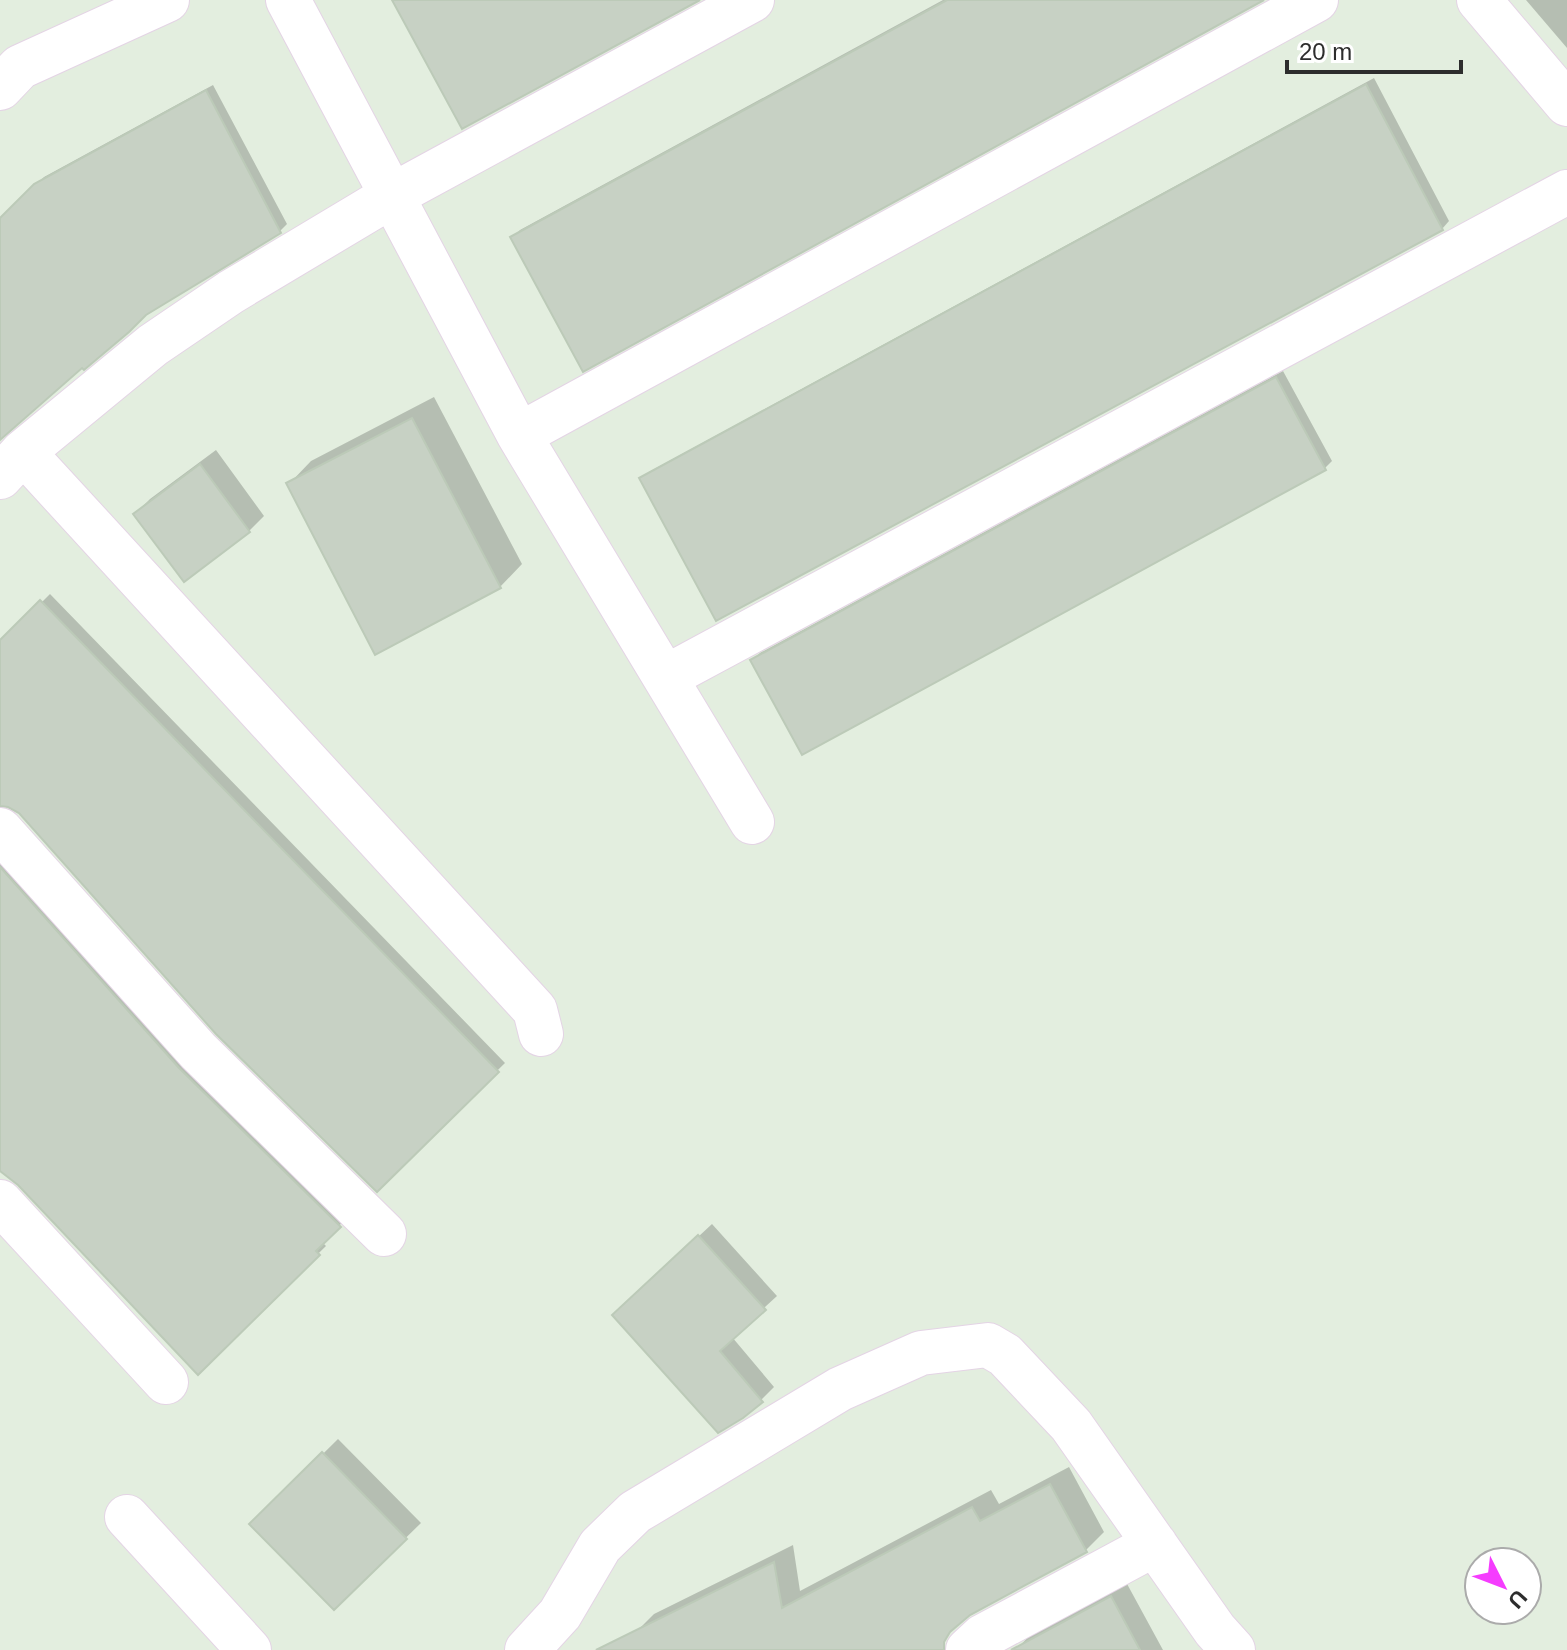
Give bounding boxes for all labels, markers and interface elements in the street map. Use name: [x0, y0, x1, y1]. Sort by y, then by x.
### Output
scale bar: [1287, 24, 1461, 74]
text: 20 m: [1299, 38, 1352, 65]
north arrow: [1463, 1546, 1543, 1626]
text: U: [1503, 1585, 1532, 1613]

